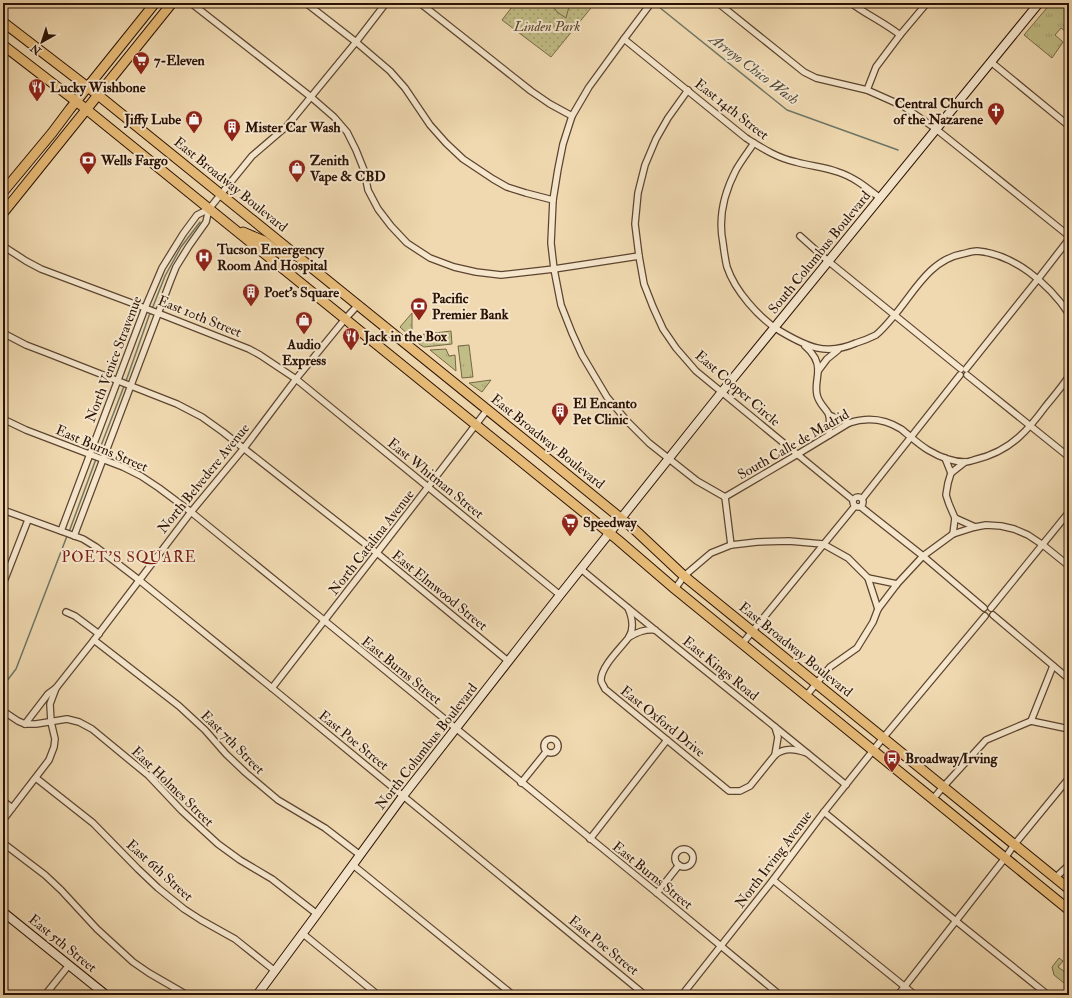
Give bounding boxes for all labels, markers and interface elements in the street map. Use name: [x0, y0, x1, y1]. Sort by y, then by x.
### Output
park label: Linden Park: [513, 18, 580, 35]
north arrow: [22, 22, 62, 62]
water label: Arroyo Chico Wash: [704, 28, 802, 109]
text: N: [27, 41, 45, 58]
supermarket icon: 7-Eleven: [131, 50, 151, 75]
place label: 7-Eleven: [154, 52, 206, 69]
street label: East 14th Street: [691, 75, 772, 144]
restaurant icon: Lucky Wishbone: [27, 77, 47, 102]
place label: Lucky Wishbone: [50, 79, 146, 97]
place label: Central Church of the Nazarene: [894, 95, 984, 128]
church icon: Central Church of the Nazarene: [986, 101, 1006, 126]
shop icon: Jiffy Lube: [184, 109, 204, 134]
place label: Jiffy Lube: [124, 111, 181, 129]
building icon: Mister Car Wash: [222, 117, 242, 142]
place label: Mister Car Wash: [244, 119, 341, 136]
street label: East Broadway Boulevard: [170, 133, 291, 236]
bank icon: Wells Fargo: [78, 150, 98, 175]
place label: Wells Fargo: [100, 152, 168, 170]
place label: Zenith Vape & CBD: [309, 152, 386, 186]
shop icon: Zenith Vape & CBD: [287, 158, 307, 183]
street label: South Columbus Boulevard: [765, 187, 874, 317]
place label: Tucson Emergency Room And Hospital: [216, 241, 328, 275]
hospital icon: Tucson Emergency Room And Hospital: [194, 247, 214, 272]
building icon: Poet's Square: [241, 282, 261, 307]
place label: Poet's Square: [264, 284, 339, 302]
place label: Pacific Premier Bank: [432, 290, 509, 323]
street label: East 10th Street: [155, 292, 245, 341]
street label: North Venice Stravenue: [82, 293, 145, 425]
bank icon: Pacific Premier Bank: [409, 296, 429, 321]
shop icon: Audio Express: [294, 310, 314, 335]
restaurant icon: Jack in the Box: [341, 326, 361, 351]
place label: Jack in the Box: [363, 328, 448, 346]
place label: Audio Express: [282, 336, 326, 370]
street label: East Cooper Circle: [691, 347, 784, 431]
street label: East Broadway Boulevard: [487, 390, 608, 493]
place label: El Encanto Pet Clinic: [573, 395, 637, 428]
building icon: El Encanto Pet Clinic: [550, 401, 570, 426]
street label: South Calle de Madrid: [734, 406, 852, 483]
street label: North Belvedere Avenue: [154, 420, 253, 537]
street label: East Burns Street: [53, 421, 151, 476]
street label: East Whitman Street: [384, 434, 487, 523]
street label: North Catalina Avenue: [325, 486, 418, 598]
supermarket icon: Speedway: [560, 512, 580, 537]
place label: Speedway: [583, 514, 638, 532]
street label: East Elmwood Street: [388, 547, 491, 634]
district label: POET'S SQUARE: [61, 548, 197, 567]
street label: East Broadway Boulevard: [735, 598, 856, 701]
street label: East Burns Street: [358, 633, 446, 708]
street label: East Kings Road: [679, 633, 762, 704]
street label: North Columbus Boulevard: [372, 680, 481, 813]
street label: East Oxford Drive: [617, 682, 709, 761]
street label: East 7th Street: [197, 707, 268, 778]
street label: East Poe Street: [315, 707, 392, 774]
street label: East Holmes Street: [128, 743, 218, 830]
bus stop icon: Broadway/Irving: [882, 748, 902, 773]
place label: Broadway/Irving: [905, 750, 999, 768]
street label: North Irving Avenue: [731, 807, 816, 911]
street label: East 6th Street: [123, 836, 197, 905]
street label: East Burns Street: [609, 838, 697, 913]
street label: East 5th Street: [25, 911, 101, 976]
street label: East Poe Street: [565, 912, 642, 979]

